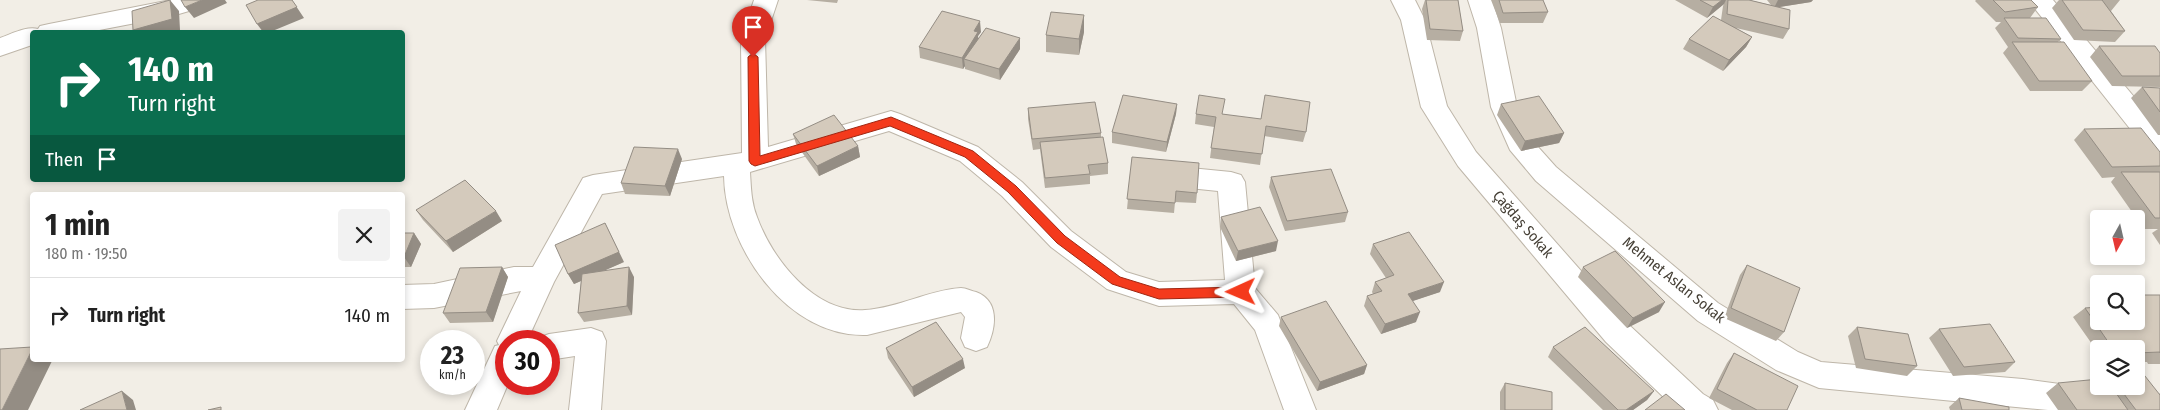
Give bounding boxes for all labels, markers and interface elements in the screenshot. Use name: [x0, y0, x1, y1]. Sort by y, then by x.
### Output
pin: [732, 6, 774, 57]
icon: arrive: [739, 13, 767, 41]
text: 140 m: [128, 48, 214, 90]
icon: right: [45, 50, 110, 115]
text: Turn right: [128, 90, 216, 117]
icon: arrive: [93, 145, 121, 173]
text: Then: [45, 148, 83, 171]
street label: Çağdaş Sokak: [1489, 187, 1557, 261]
text: 1 min: [45, 207, 110, 243]
button: close: [338, 209, 390, 261]
north arrow: [2090, 210, 2145, 265]
map controls: [2090, 210, 2145, 395]
street label: Mehmet Aslan Sokak: [1619, 233, 1729, 327]
text: 180 m · 19:50: [45, 244, 128, 263]
position arrow: [1214, 265, 1266, 317]
button: search: [2090, 275, 2145, 330]
icon: right: [45, 301, 73, 329]
text: Turn right: [88, 304, 165, 327]
text: 140 m: [344, 304, 390, 327]
speed limit sign: 30: [495, 330, 560, 395]
button: layers: [2090, 340, 2145, 395]
text: 23: [441, 341, 464, 371]
text: km/h: [439, 368, 466, 382]

